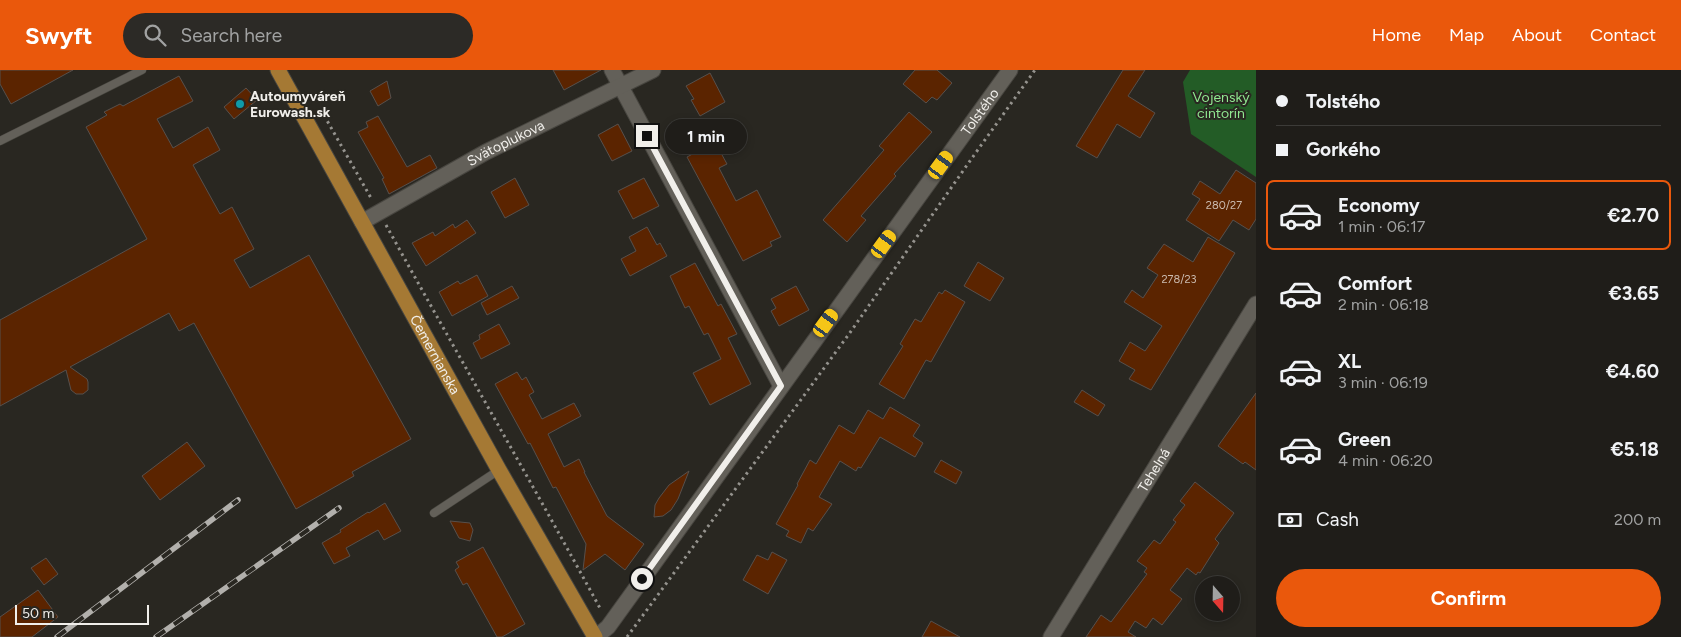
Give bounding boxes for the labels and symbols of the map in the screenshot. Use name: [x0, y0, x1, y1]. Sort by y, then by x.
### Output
street label: Tolstého: [957, 85, 1002, 138]
place label: Autoumyváreň Eurowash.sk: [250, 88, 346, 121]
park label: Vojenský cintorín: [1192, 89, 1250, 122]
marker: Autoumyváreň Eurowash.sk: [234, 98, 246, 110]
street label: Svätoplukova: [464, 116, 547, 170]
callout: 1 min: [664, 118, 747, 154]
route end: [636, 125, 658, 147]
car: [926, 148, 955, 182]
house number: 280/27: [1206, 199, 1242, 212]
car: [869, 227, 898, 261]
house number: 278/23: [1161, 273, 1197, 286]
car: [811, 306, 840, 340]
street label: Čemernianska: [406, 312, 464, 397]
street label: Tehelná: [1134, 445, 1174, 495]
route start: [631, 568, 653, 590]
north arrow: [1195, 576, 1240, 621]
scale bar: [15, 602, 149, 625]

